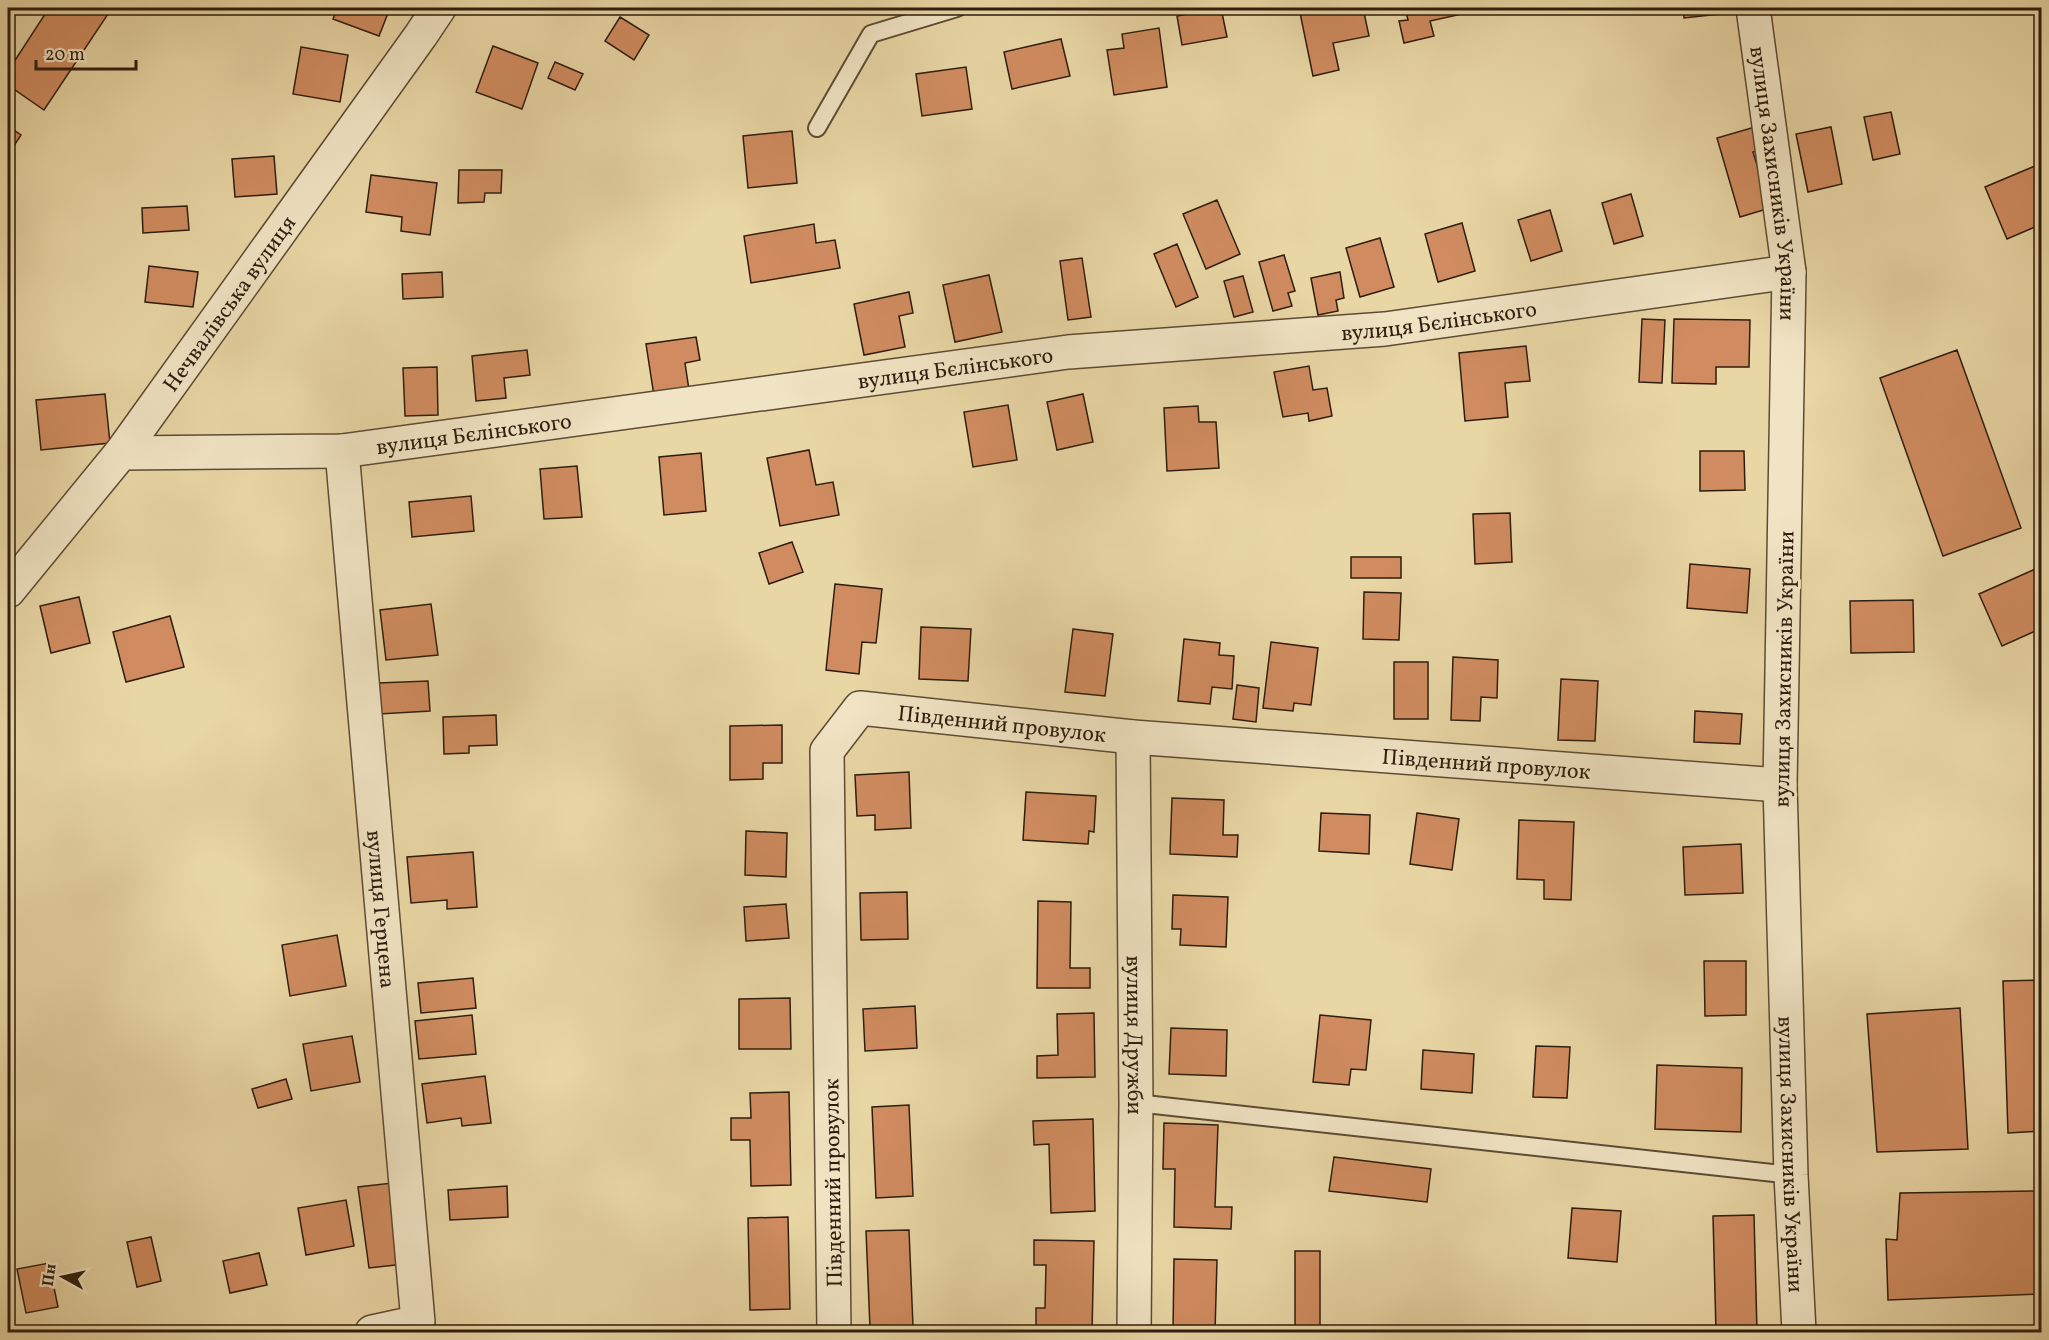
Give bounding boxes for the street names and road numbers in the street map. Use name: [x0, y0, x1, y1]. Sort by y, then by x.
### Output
street label: вулиця Захисників України: [1740, 45, 1802, 321]
street label: Нечвалівська вулиця: [157, 210, 305, 399]
street label: вулиця Бєлінського: [1340, 295, 1539, 350]
street label: вулиця Бєлінського: [856, 341, 1055, 399]
street label: вулиця Бєлінського: [374, 407, 574, 464]
street label: вулиця Захисників України: [1768, 531, 1803, 808]
street label: Південний провулок: [896, 699, 1108, 752]
street label: Південний провулок: [1381, 743, 1592, 789]
street label: вулиця Герцена: [357, 829, 402, 990]
street label: вулиця Дружби: [1117, 955, 1149, 1115]
street label: вулиця Захисників України: [1769, 1016, 1810, 1293]
street label: Південний провулок: [817, 1078, 852, 1288]

